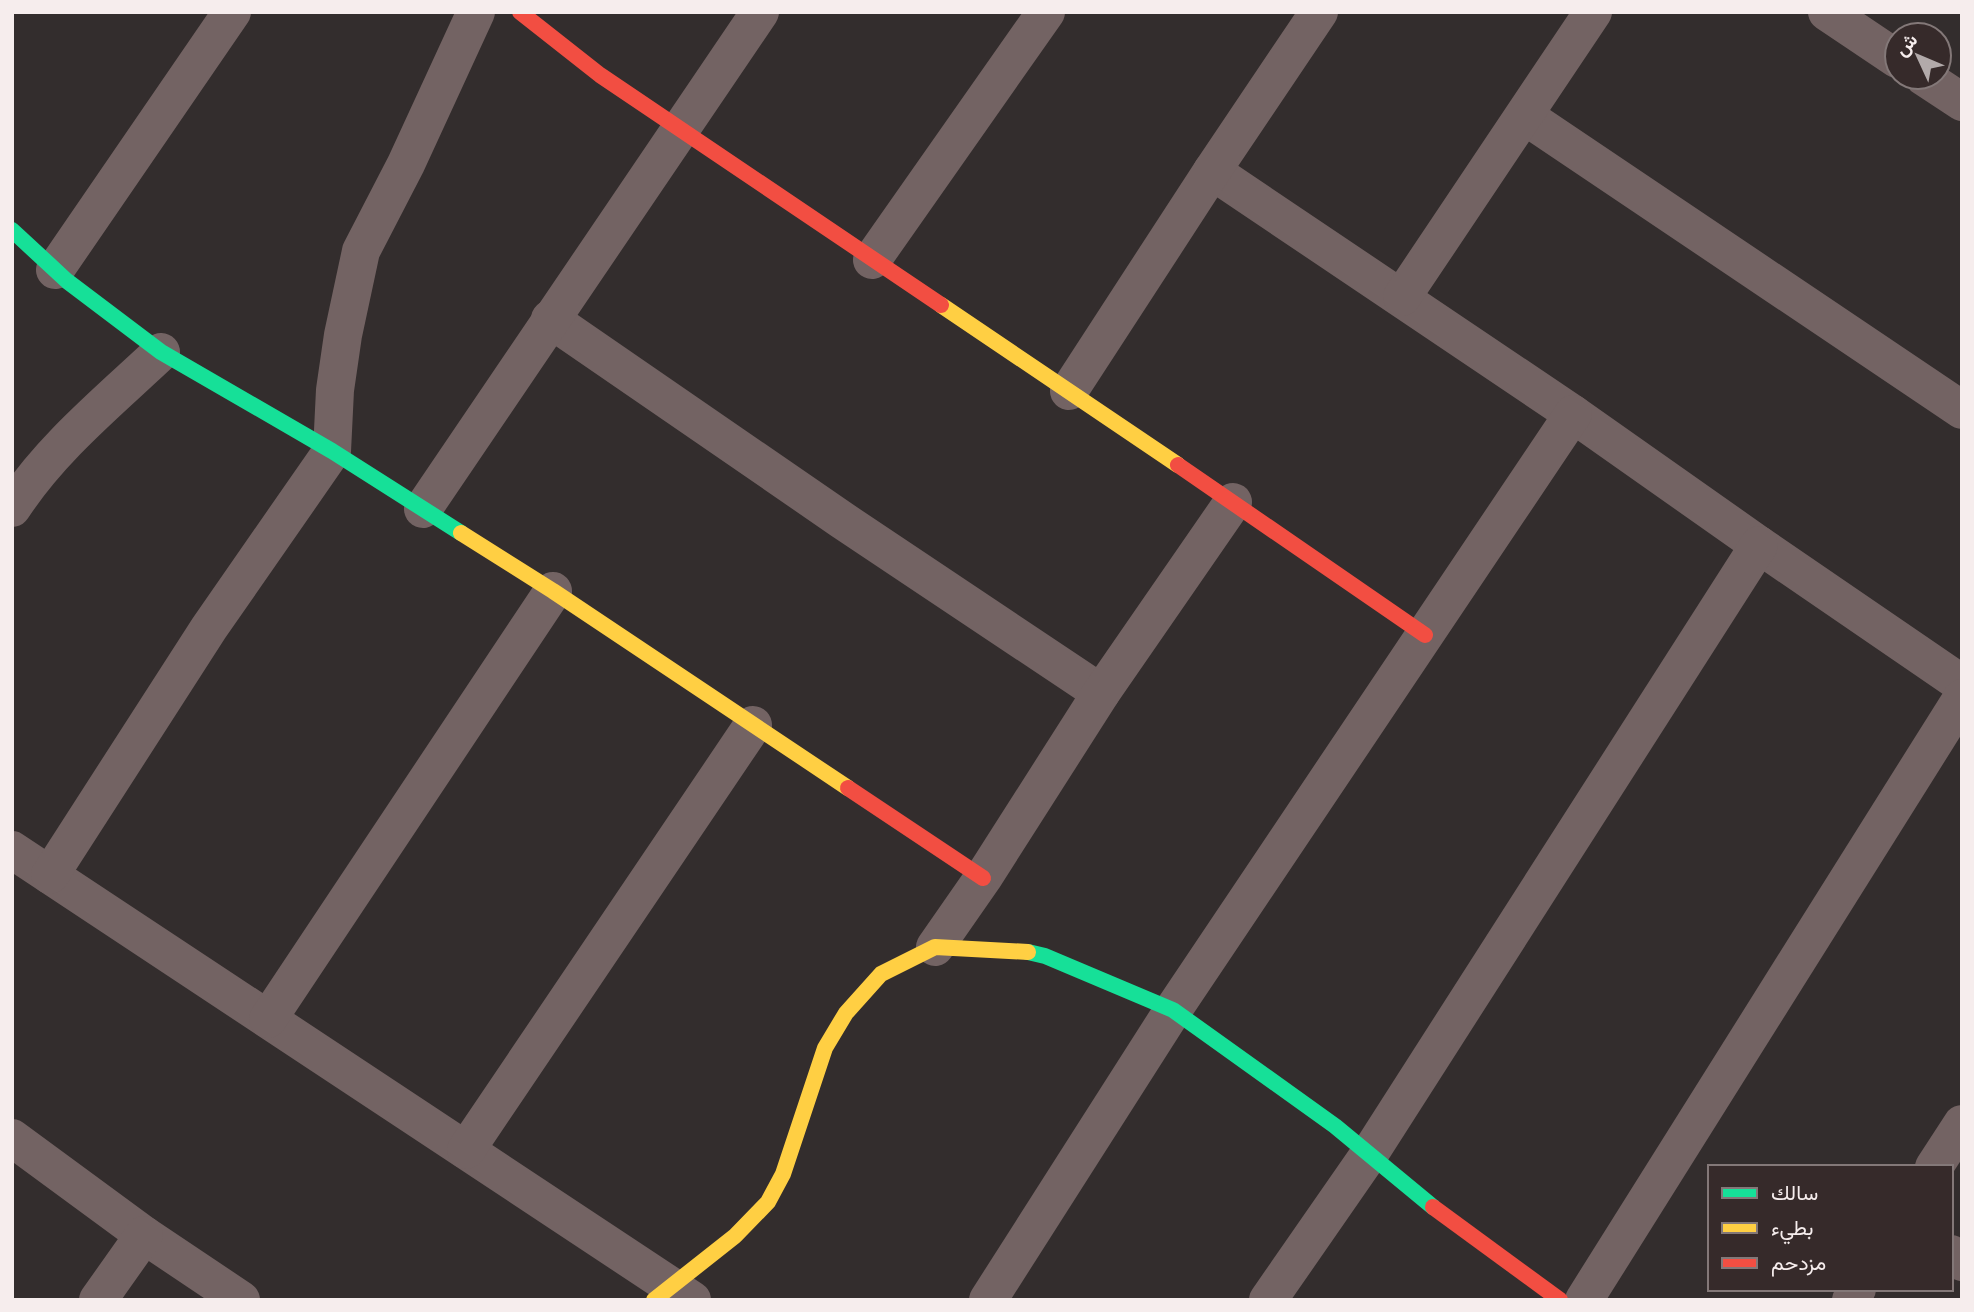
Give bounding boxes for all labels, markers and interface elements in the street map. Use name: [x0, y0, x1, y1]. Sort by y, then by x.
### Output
north arrow: [1883, 21, 1953, 91]
text: ش: [1891, 29, 1922, 61]
legend: [1708, 1165, 1953, 1291]
text: سالك: [1771, 1181, 1818, 1205]
text: بطيء: [1771, 1216, 1814, 1245]
text: مزدحم: [1771, 1251, 1826, 1277]

